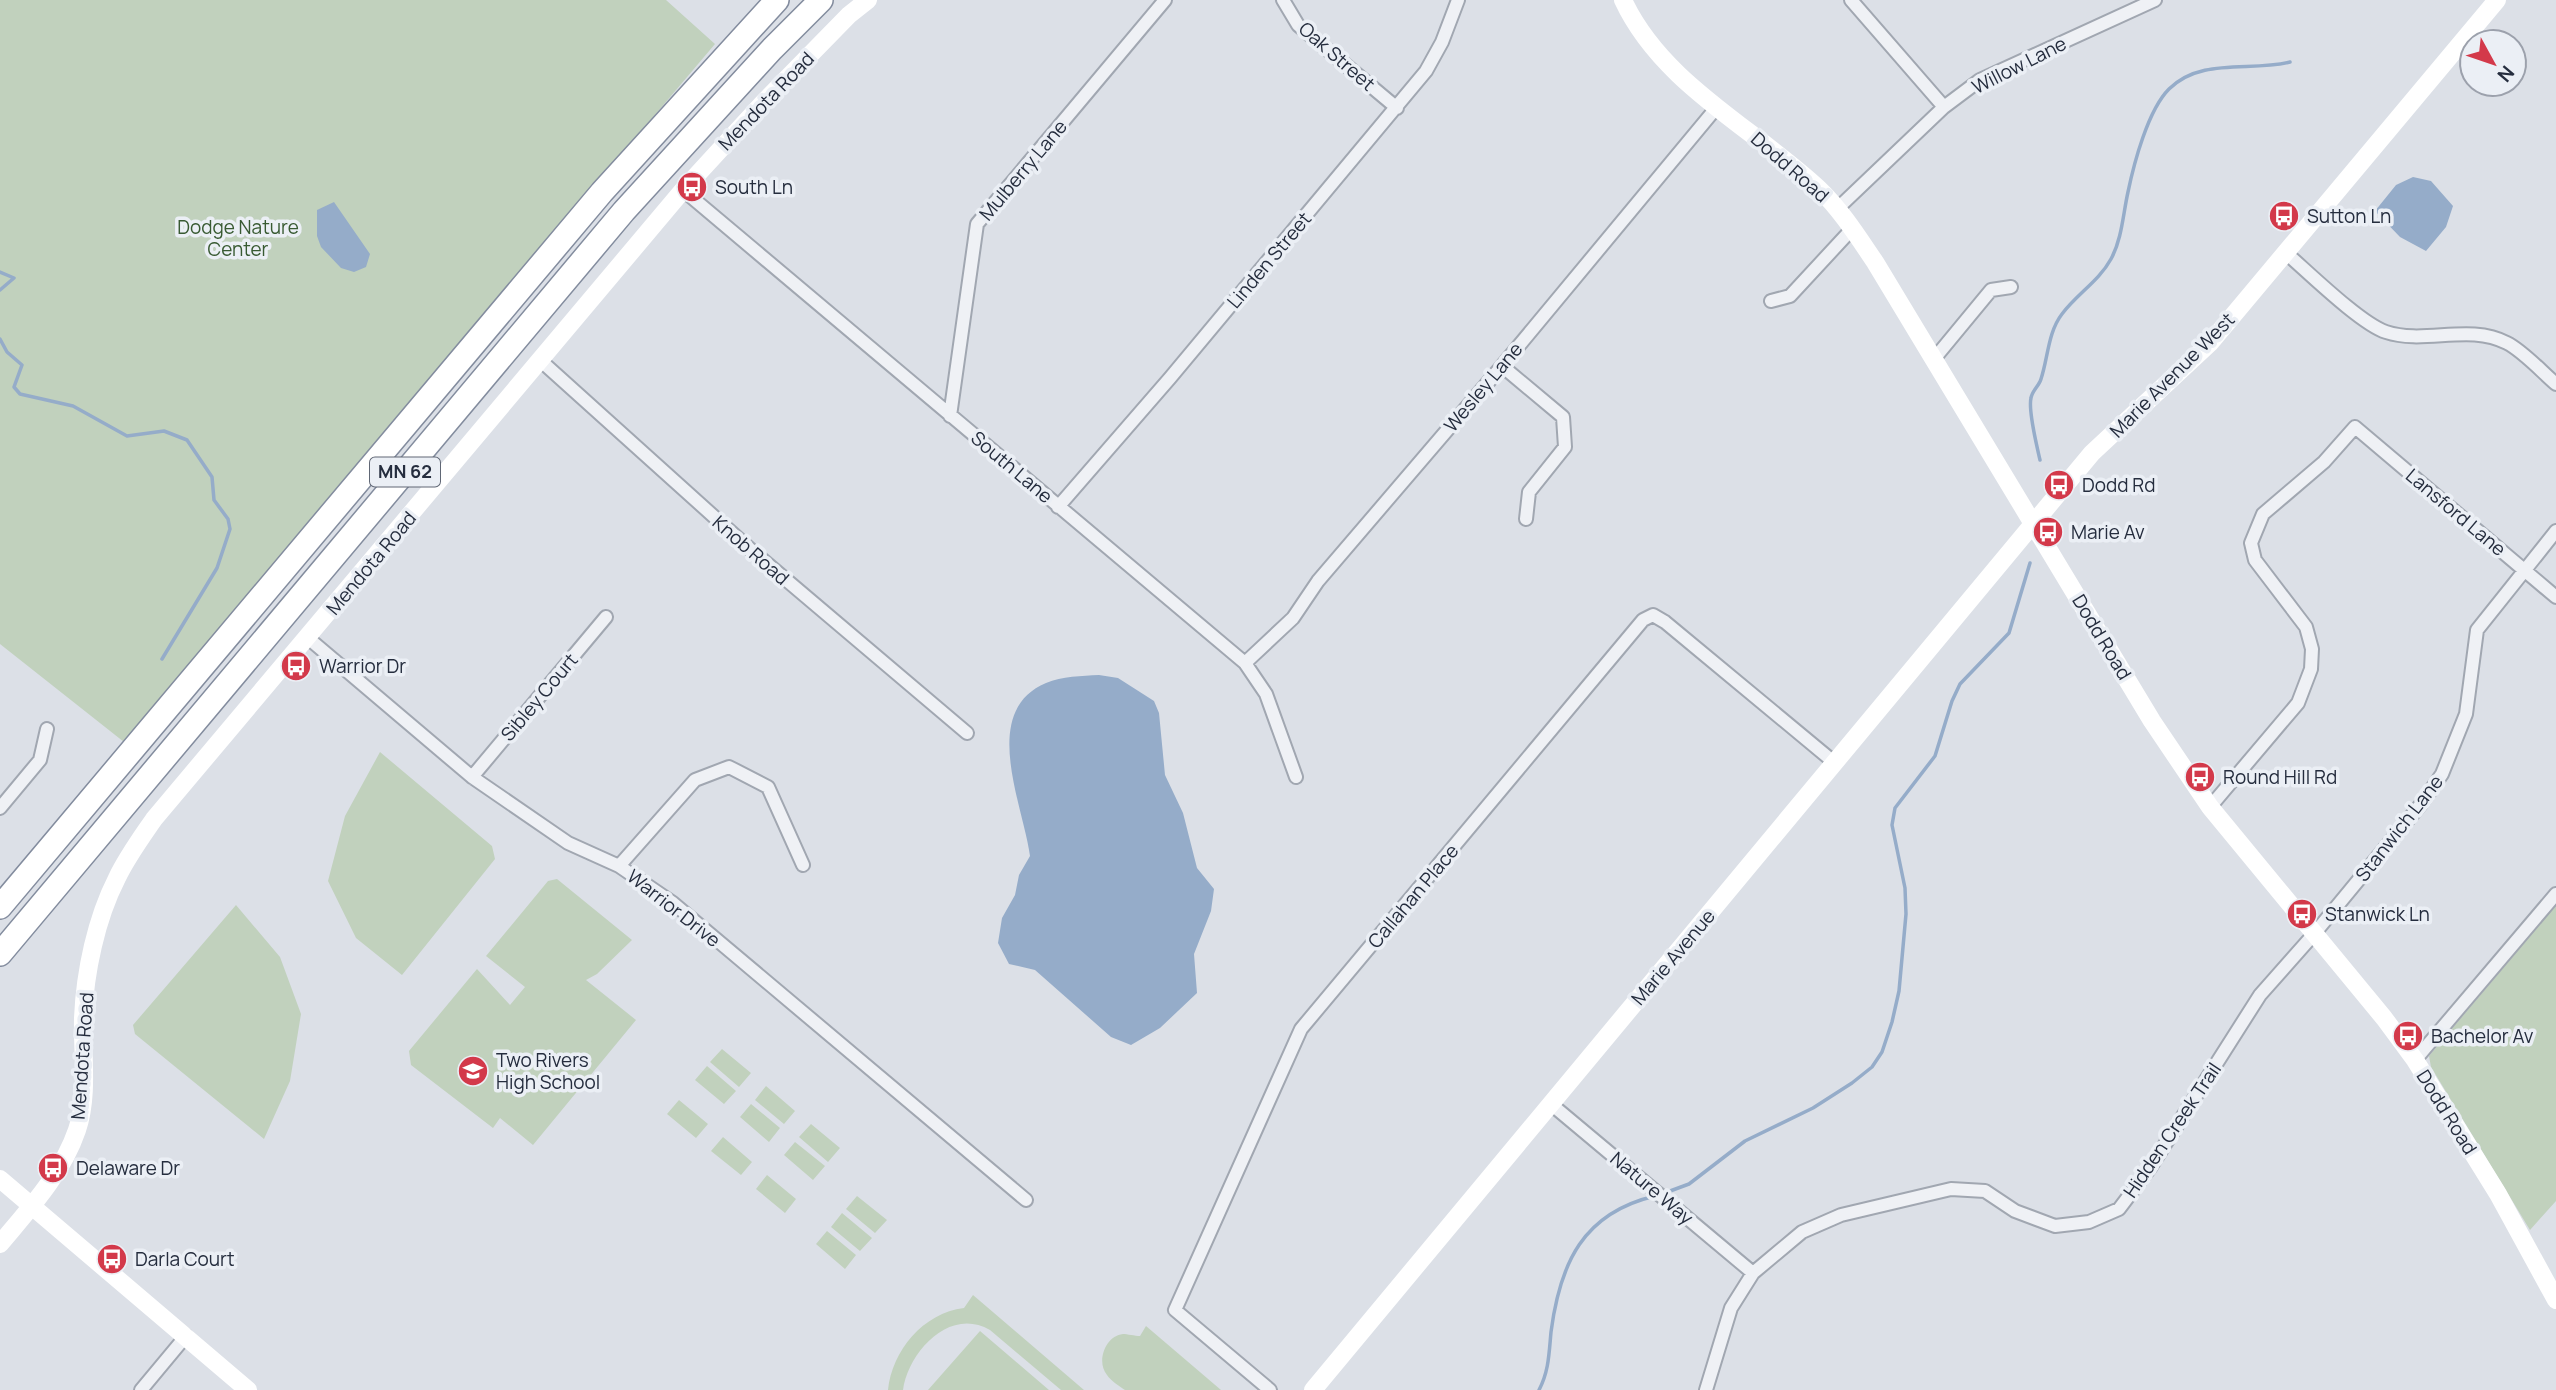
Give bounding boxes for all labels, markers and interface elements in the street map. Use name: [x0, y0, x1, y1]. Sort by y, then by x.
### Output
street label: Oak Street: [1293, 16, 1381, 96]
north arrow: [2458, 28, 2528, 98]
street label: Willow Lane: [1967, 30, 2071, 100]
street label: Mendota Road: [712, 46, 820, 156]
text: N: [2492, 60, 2520, 88]
street label: Mulberry Lane: [973, 114, 1073, 226]
street label: Dodd Road: [1745, 126, 1835, 208]
bus stop icon: South Ln: [675, 170, 709, 204]
place label: South Ln: [715, 174, 793, 200]
bus stop icon: Sutton Ln: [2267, 199, 2301, 233]
place label: Sutton Ln: [2307, 203, 2391, 229]
street label: Linden Street: [1221, 206, 1317, 314]
park label: Dodge Nature Center: [177, 214, 299, 262]
street label: Marie Avenue West: [2104, 307, 2240, 443]
street label: Wesley Lane: [1438, 337, 1528, 437]
street label: South Lane: [966, 425, 1058, 509]
road number: MN 62: [370, 458, 440, 486]
street label: Lansford Lane: [2400, 462, 2512, 562]
bus stop icon: Dodd Rd: [2042, 468, 2076, 502]
place label: Dodd Rd: [2082, 472, 2156, 498]
street label: Mendota Road: [320, 506, 422, 620]
street label: Knob Road: [707, 509, 795, 591]
bus stop icon: Marie Av: [2031, 515, 2065, 549]
place label: Marie Av: [2071, 519, 2145, 545]
street label: Dodd Road: [2066, 589, 2138, 685]
street label: Sibley Court: [495, 648, 583, 746]
bus stop icon: Warrior Dr: [279, 649, 313, 683]
place label: Warrior Dr: [319, 653, 406, 679]
bus stop icon: Round Hill Rd: [2183, 760, 2217, 794]
place label: Round Hill Rd: [2223, 764, 2337, 790]
street label: Stanwich Lane: [2349, 769, 2449, 887]
street label: Callahan Place: [1362, 838, 1464, 954]
street label: Warrior Drive: [622, 863, 726, 953]
bus stop icon: Stanwick Ln: [2285, 897, 2319, 931]
place label: Stanwick Ln: [2325, 901, 2430, 927]
street label: Marie Avenue: [1625, 904, 1721, 1010]
street label: Mendota Road: [65, 991, 99, 1121]
bus stop icon: Bachelor Av: [2391, 1019, 2425, 1053]
place label: Bachelor Av: [2431, 1023, 2534, 1049]
place label: Two Rivers High School: [496, 1047, 600, 1095]
school or university icon: Two Rivers High School: [456, 1054, 490, 1088]
street label: Hidden Creek Trail: [2117, 1057, 2227, 1203]
street label: Dodd Road: [2411, 1065, 2483, 1159]
street label: Nature Way: [1605, 1146, 1699, 1230]
bus stop icon: Delaware Dr: [36, 1151, 70, 1185]
place label: Delaware Dr: [76, 1155, 180, 1181]
bus stop icon: Darla Court: [95, 1242, 129, 1276]
place label: Darla Court: [135, 1246, 235, 1272]

